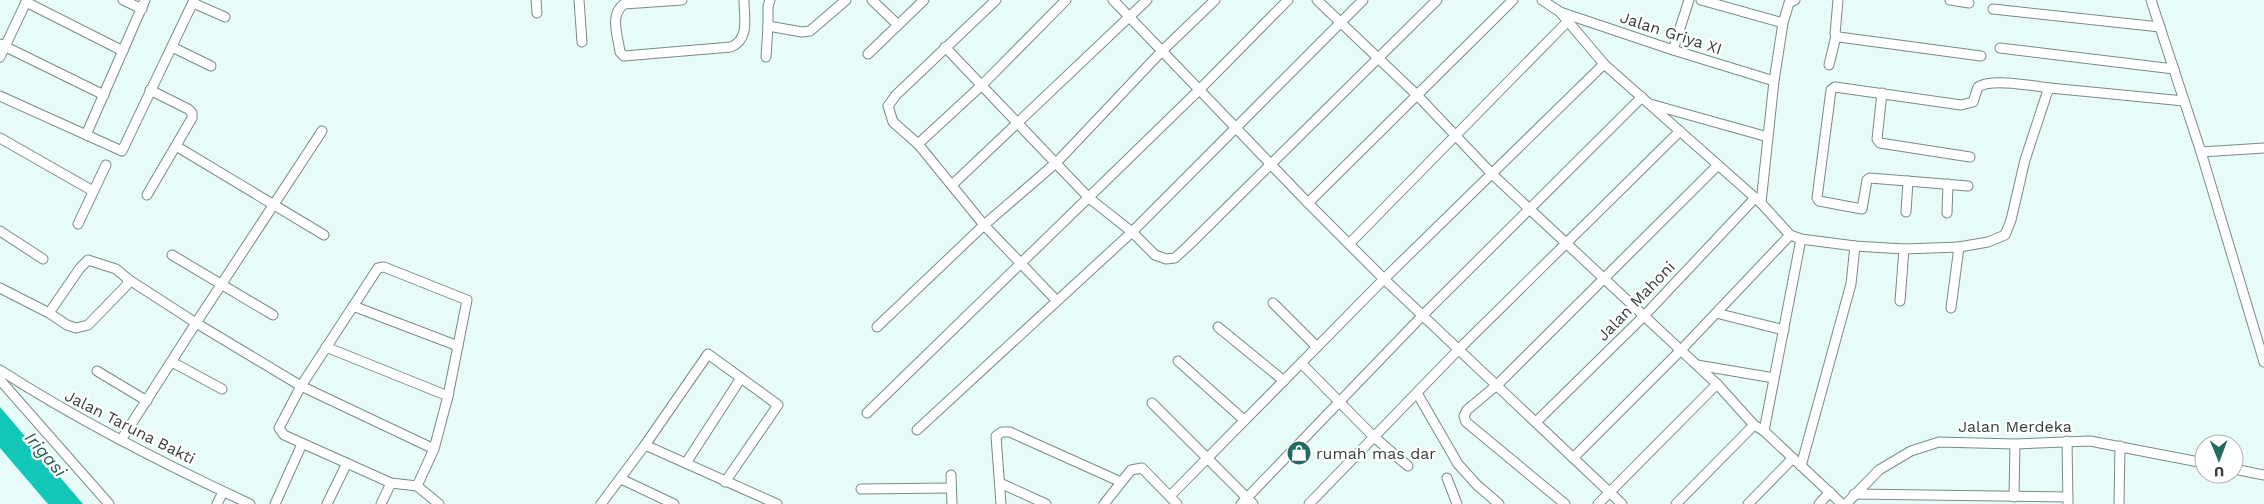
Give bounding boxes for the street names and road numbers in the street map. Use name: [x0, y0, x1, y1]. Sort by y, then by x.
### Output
street label: Jalan Griya XI: [1618, 8, 1724, 58]
street label: Jalan Mahoni: [1593, 257, 1679, 345]
street label: Jalan Taruna Bakti: [62, 386, 198, 468]
street label: Jalan Merdeka: [1958, 417, 2072, 436]

